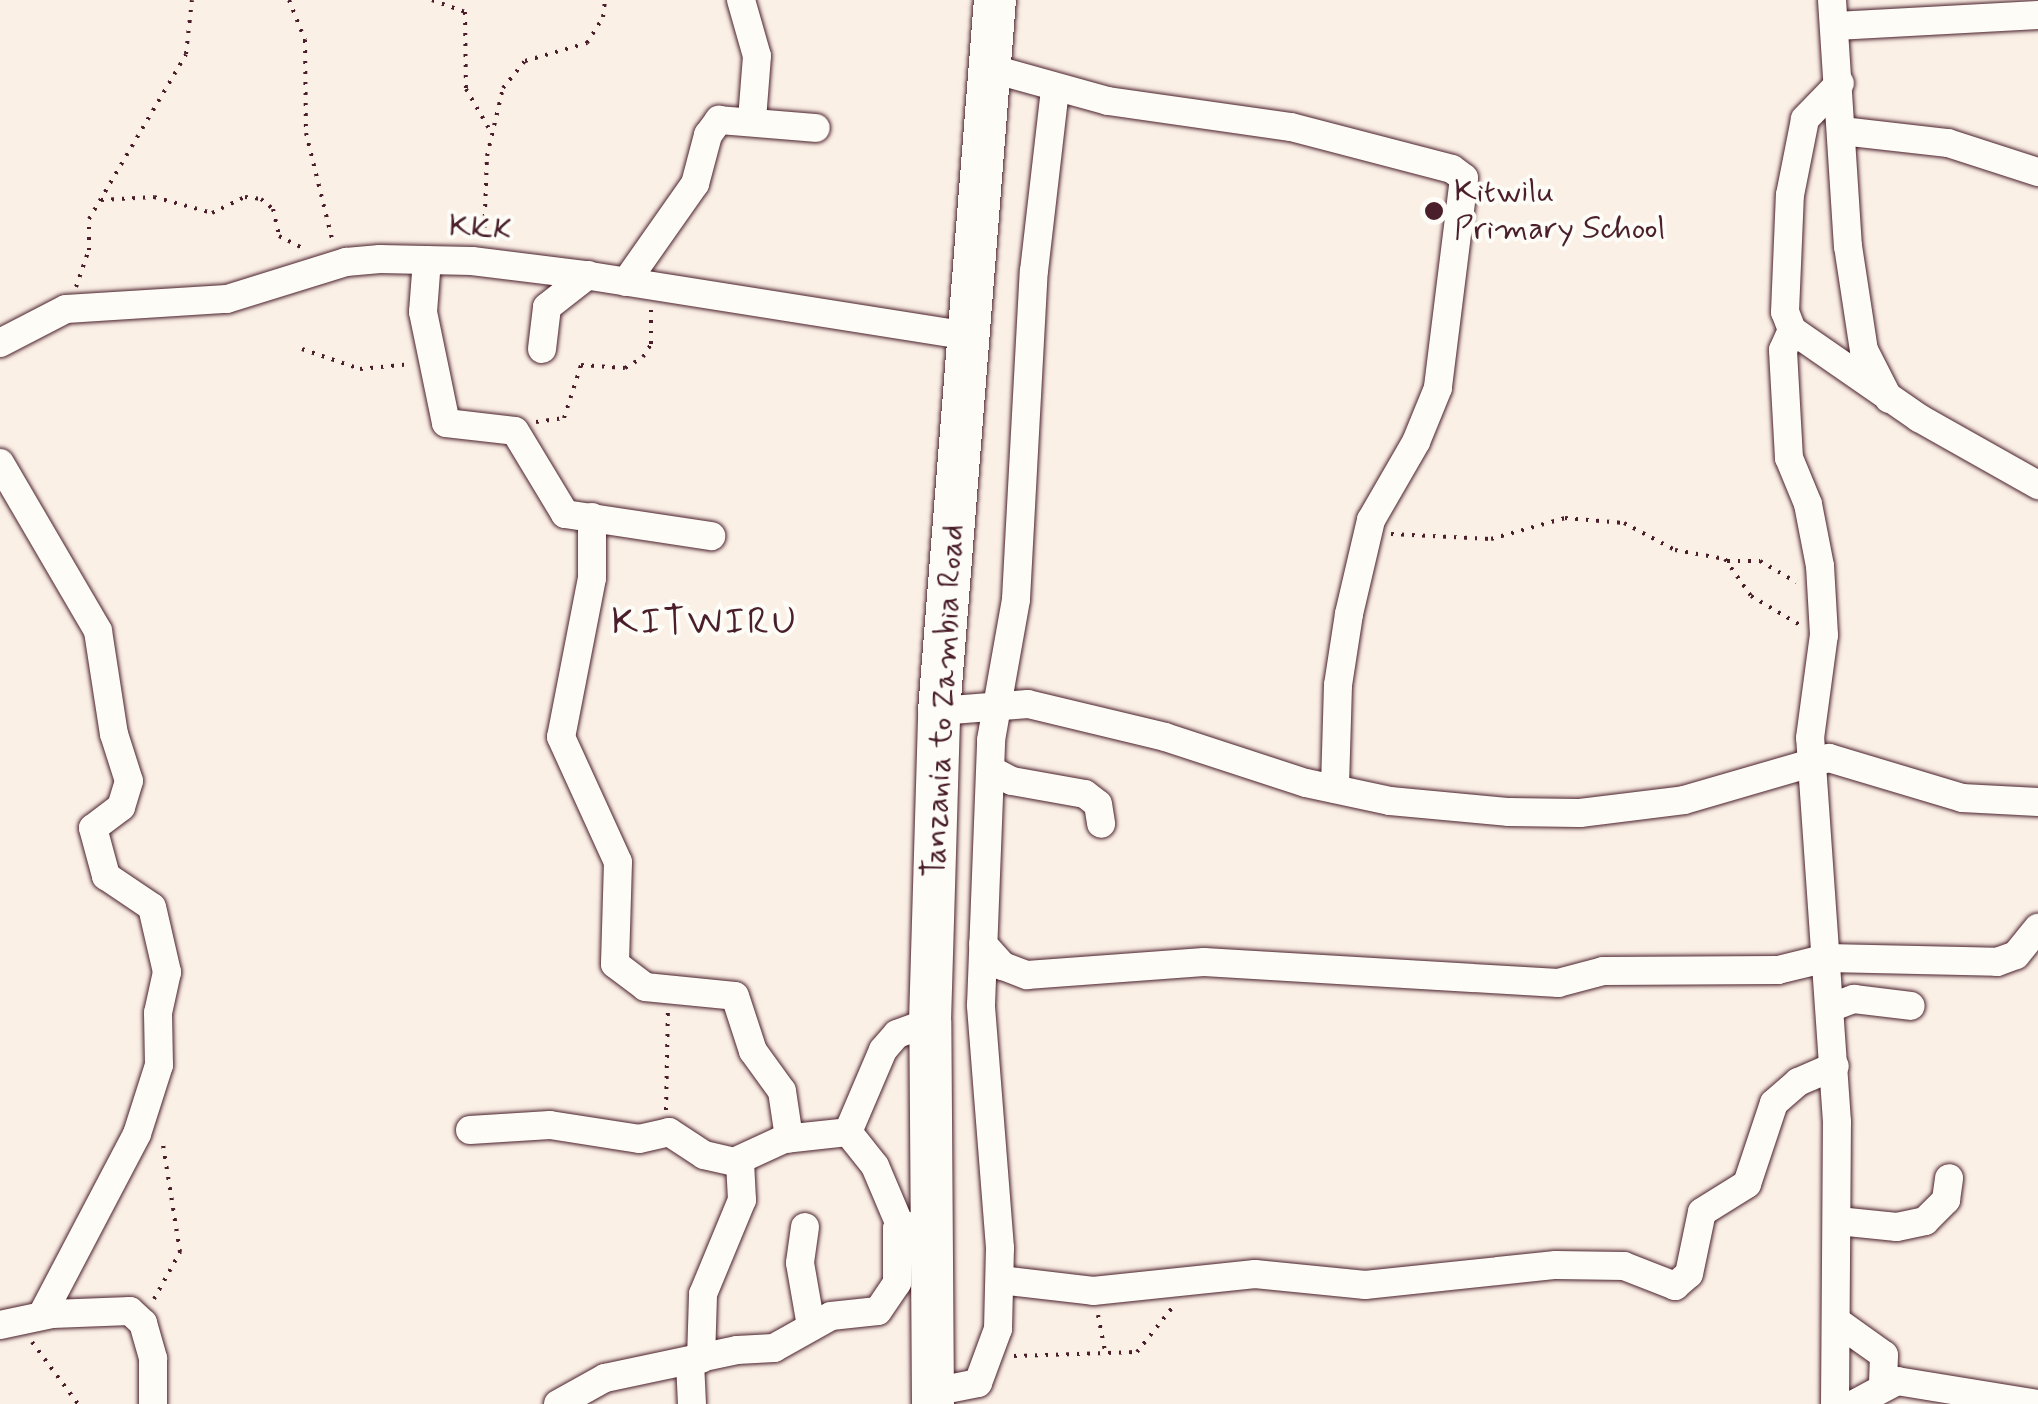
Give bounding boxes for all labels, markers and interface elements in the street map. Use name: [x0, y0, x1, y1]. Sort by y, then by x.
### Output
place label: Kitwilu Primary School: [1454, 174, 1665, 249]
marker: Kitwilu Primary School: [1423, 200, 1445, 222]
street label: KKK: [447, 208, 513, 250]
street label: Tanzania to Zambia Road: [915, 521, 973, 881]
district label: KITWIRU: [610, 600, 800, 646]

